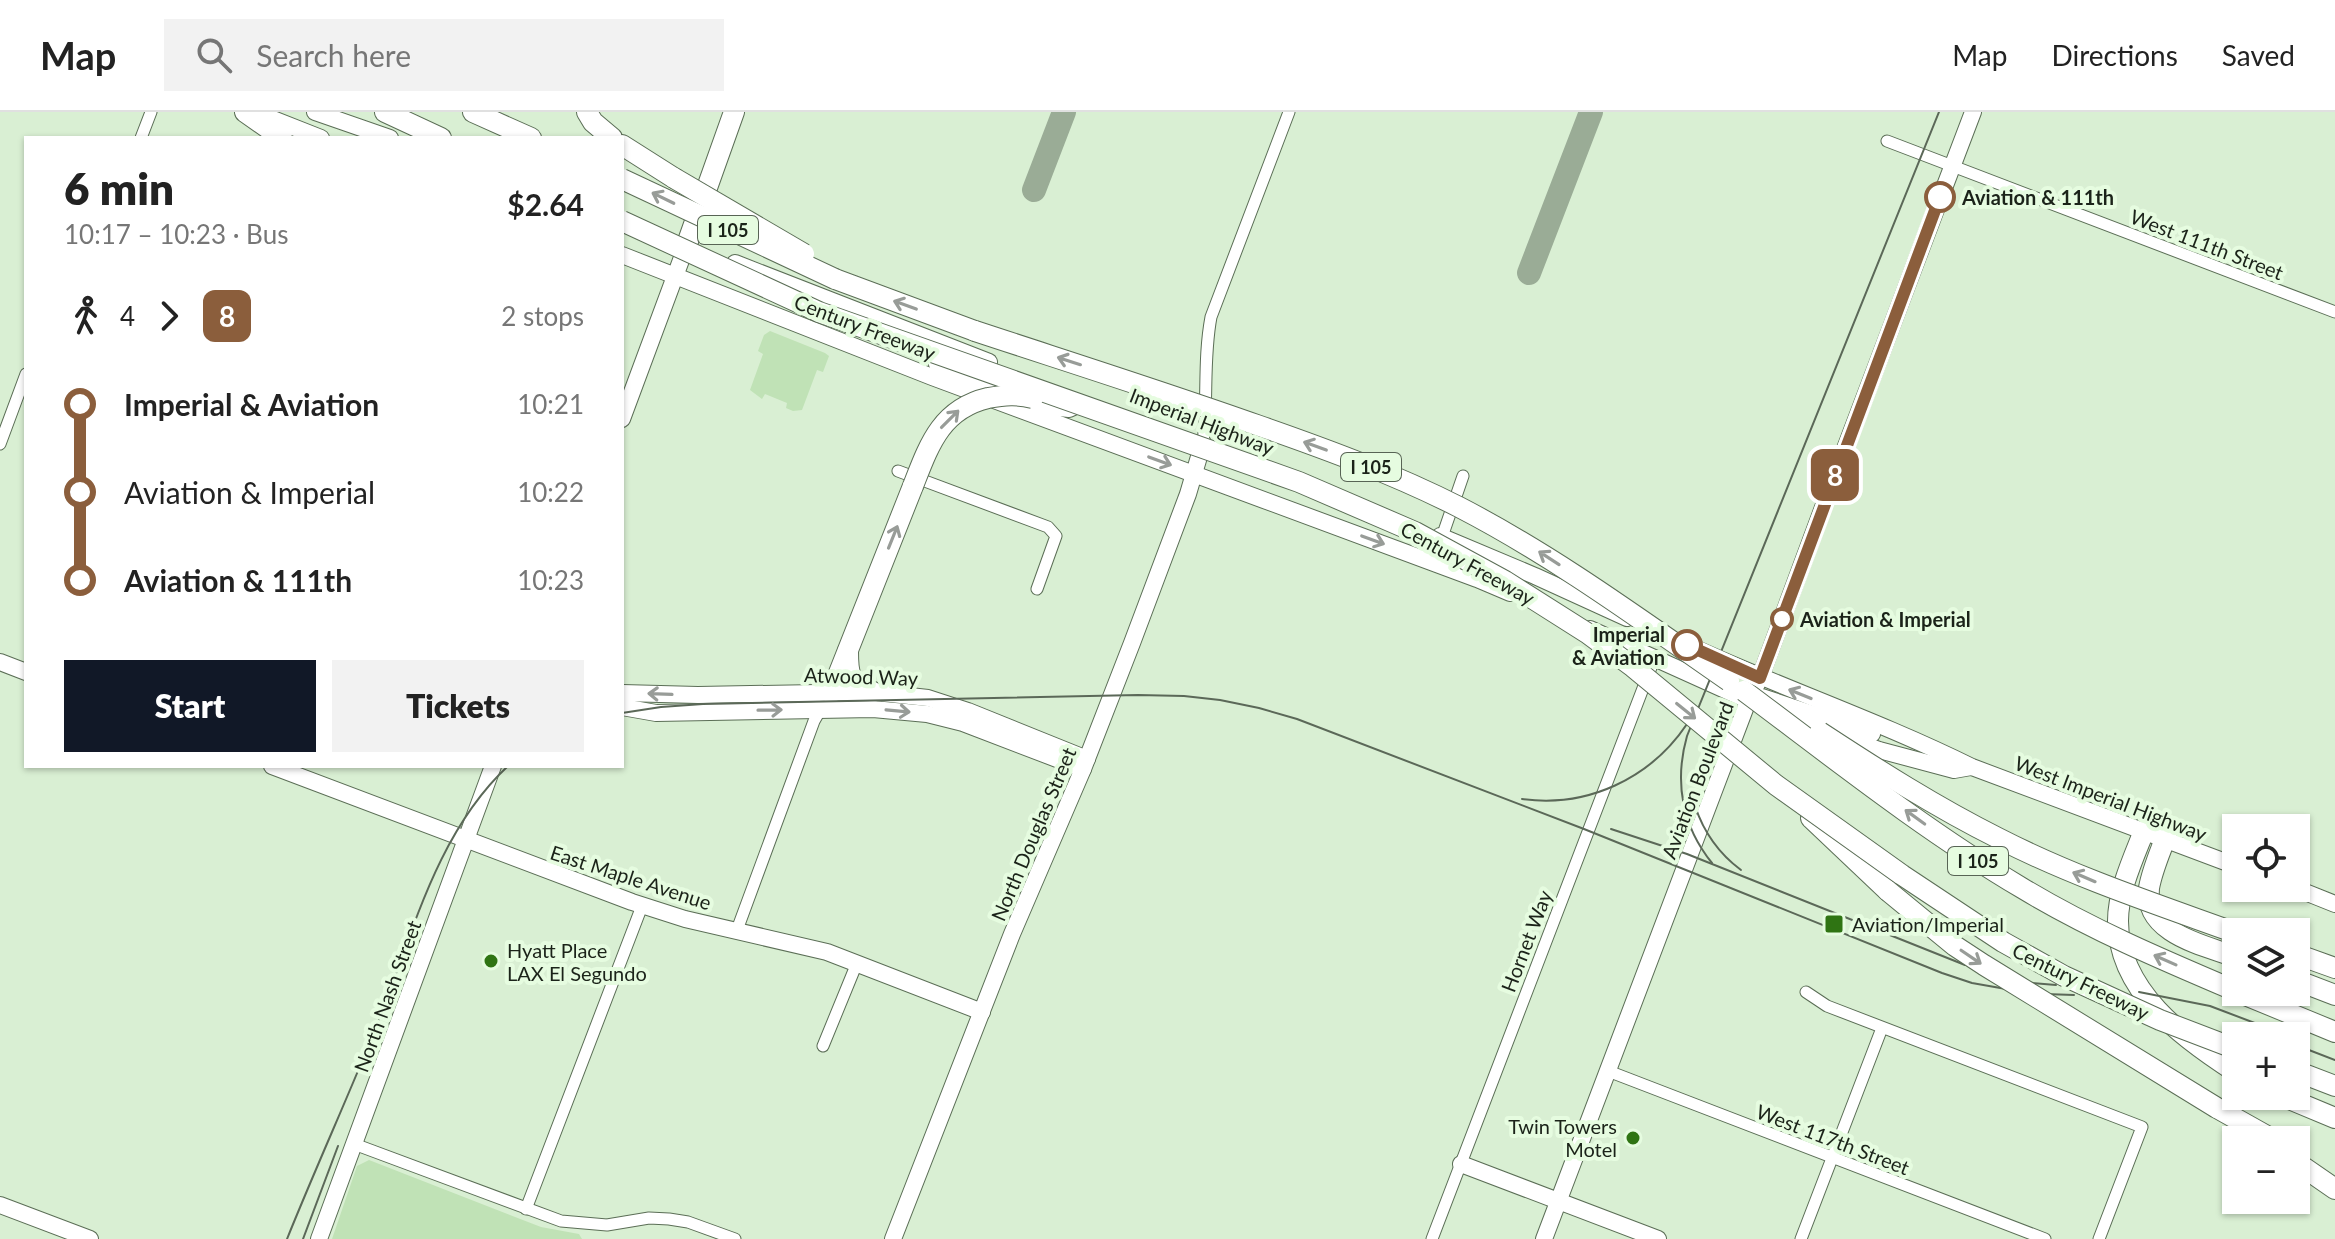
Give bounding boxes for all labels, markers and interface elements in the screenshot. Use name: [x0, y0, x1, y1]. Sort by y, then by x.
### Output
search box: [164, 19, 724, 91]
text: Map: [40, 32, 116, 78]
icon: search: [192, 33, 236, 77]
text: Search here: [256, 37, 411, 73]
text: Map: [1952, 38, 2007, 72]
text: Directions: [2051, 38, 2178, 72]
text: Saved: [2222, 38, 2295, 72]
text: 6 min: [64, 162, 174, 214]
marker: Aviation & 111th: [1925, 182, 1955, 212]
place label: Aviation & 111th: [1961, 185, 2114, 209]
text: $2.64: [507, 186, 584, 222]
one-way arrow: [652, 190, 676, 205]
street label: West 111th Street: [2127, 204, 2287, 284]
road number: I 105: [698, 216, 758, 244]
text: 10:17 – 10:23 · Bus: [64, 218, 288, 250]
street label: Century Freeway: [791, 289, 940, 365]
icon: walk: [64, 294, 108, 338]
icon: forward: [147, 294, 191, 338]
one-way arrow: [893, 297, 918, 311]
text: 8: [219, 299, 235, 333]
text: 4: [120, 300, 135, 332]
text: 2 stops: [501, 300, 584, 332]
one-way arrow: [1057, 353, 1082, 368]
street label: Imperial Highway: [1126, 382, 1278, 460]
text: Imperial & Aviation: [124, 386, 379, 422]
text: 10:21: [517, 388, 584, 420]
one-way arrow: [940, 410, 959, 429]
one-way arrow: [1303, 438, 1328, 452]
line badge: 8: [1809, 449, 1861, 501]
road number: I 105: [1341, 453, 1401, 481]
one-way arrow: [1147, 455, 1171, 469]
text: 8: [1827, 458, 1843, 492]
text: Aviation & Imperial: [124, 474, 375, 510]
text: 10:22: [517, 476, 584, 508]
street label: Century Freeway: [1397, 516, 1540, 610]
one-way arrow: [887, 525, 901, 550]
one-way arrow: [1360, 534, 1385, 548]
one-way arrow: [1538, 550, 1561, 566]
text: Aviation & 111th: [124, 562, 352, 598]
text: 10:23: [517, 564, 584, 596]
place label: Aviation & Imperial: [1799, 607, 1971, 631]
marker: Aviation & Imperial: [1771, 608, 1793, 630]
place label: Imperial & Aviation: [1572, 622, 1665, 669]
marker: Imperial & Aviation: [1672, 630, 1702, 660]
button: Start: [64, 660, 316, 752]
button: Tickets: [332, 660, 584, 752]
street label: Atwood Way: [804, 662, 919, 690]
one-way arrow: [1788, 686, 1813, 701]
one-way arrow: [647, 687, 674, 702]
street label: Aviation Boulevard: [1656, 698, 1738, 862]
one-way arrow: [1675, 702, 1696, 720]
one-way arrow: [756, 703, 783, 718]
one-way arrow: [884, 704, 911, 719]
street label: North Douglas Street: [986, 744, 1080, 924]
street label: West Imperial Highway: [2012, 750, 2211, 846]
one-way arrow: [1905, 809, 1926, 826]
map controls: [2222, 814, 2310, 1214]
button: locate: [2222, 814, 2310, 902]
street label: East Maple Avenue: [548, 840, 714, 914]
road number: I 105: [1948, 847, 2008, 875]
one-way arrow: [2072, 869, 2097, 883]
street label: Hornet Way: [1496, 886, 1557, 995]
place label: Aviation/Imperial: [1852, 912, 2004, 936]
marker: Aviation/Imperial: [1823, 913, 1845, 935]
street label: North Nash Street: [348, 917, 426, 1075]
button: layers: [2222, 918, 2310, 1006]
place label: Hyatt Place LAX El Segundo: [507, 938, 647, 985]
street label: Century Freeway: [2009, 938, 2154, 1025]
one-way arrow: [1960, 948, 1982, 965]
marker: Hyatt Place LAX El Segundo: [482, 952, 500, 970]
one-way arrow: [2153, 952, 2177, 967]
button: +: [2222, 1022, 2310, 1110]
street label: West 117th Street: [1753, 1099, 1913, 1179]
place label: Twin Towers Motel: [1508, 1114, 1617, 1161]
button: −: [2222, 1126, 2310, 1214]
marker: Twin Towers Motel: [1624, 1129, 1642, 1147]

